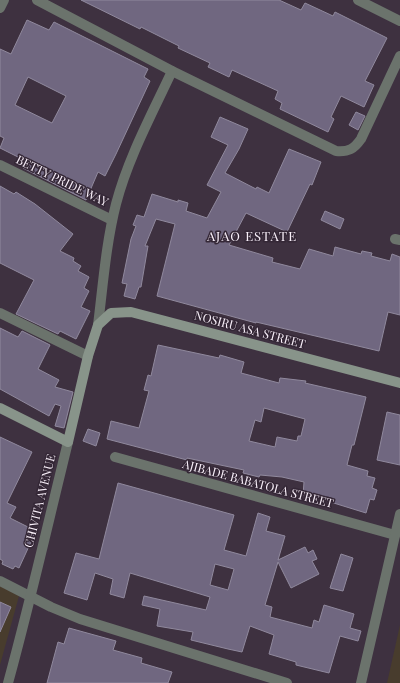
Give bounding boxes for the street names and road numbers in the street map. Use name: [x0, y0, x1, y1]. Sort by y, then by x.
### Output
street label: BETTY PRIDE WAY: [14, 151, 112, 210]
street label: NOSIRU ASA STREET: [193, 306, 308, 352]
street label: CHIVITA AVENUE: [20, 452, 58, 549]
street label: AJIBADE BABATOLA STREET: [180, 455, 336, 511]

